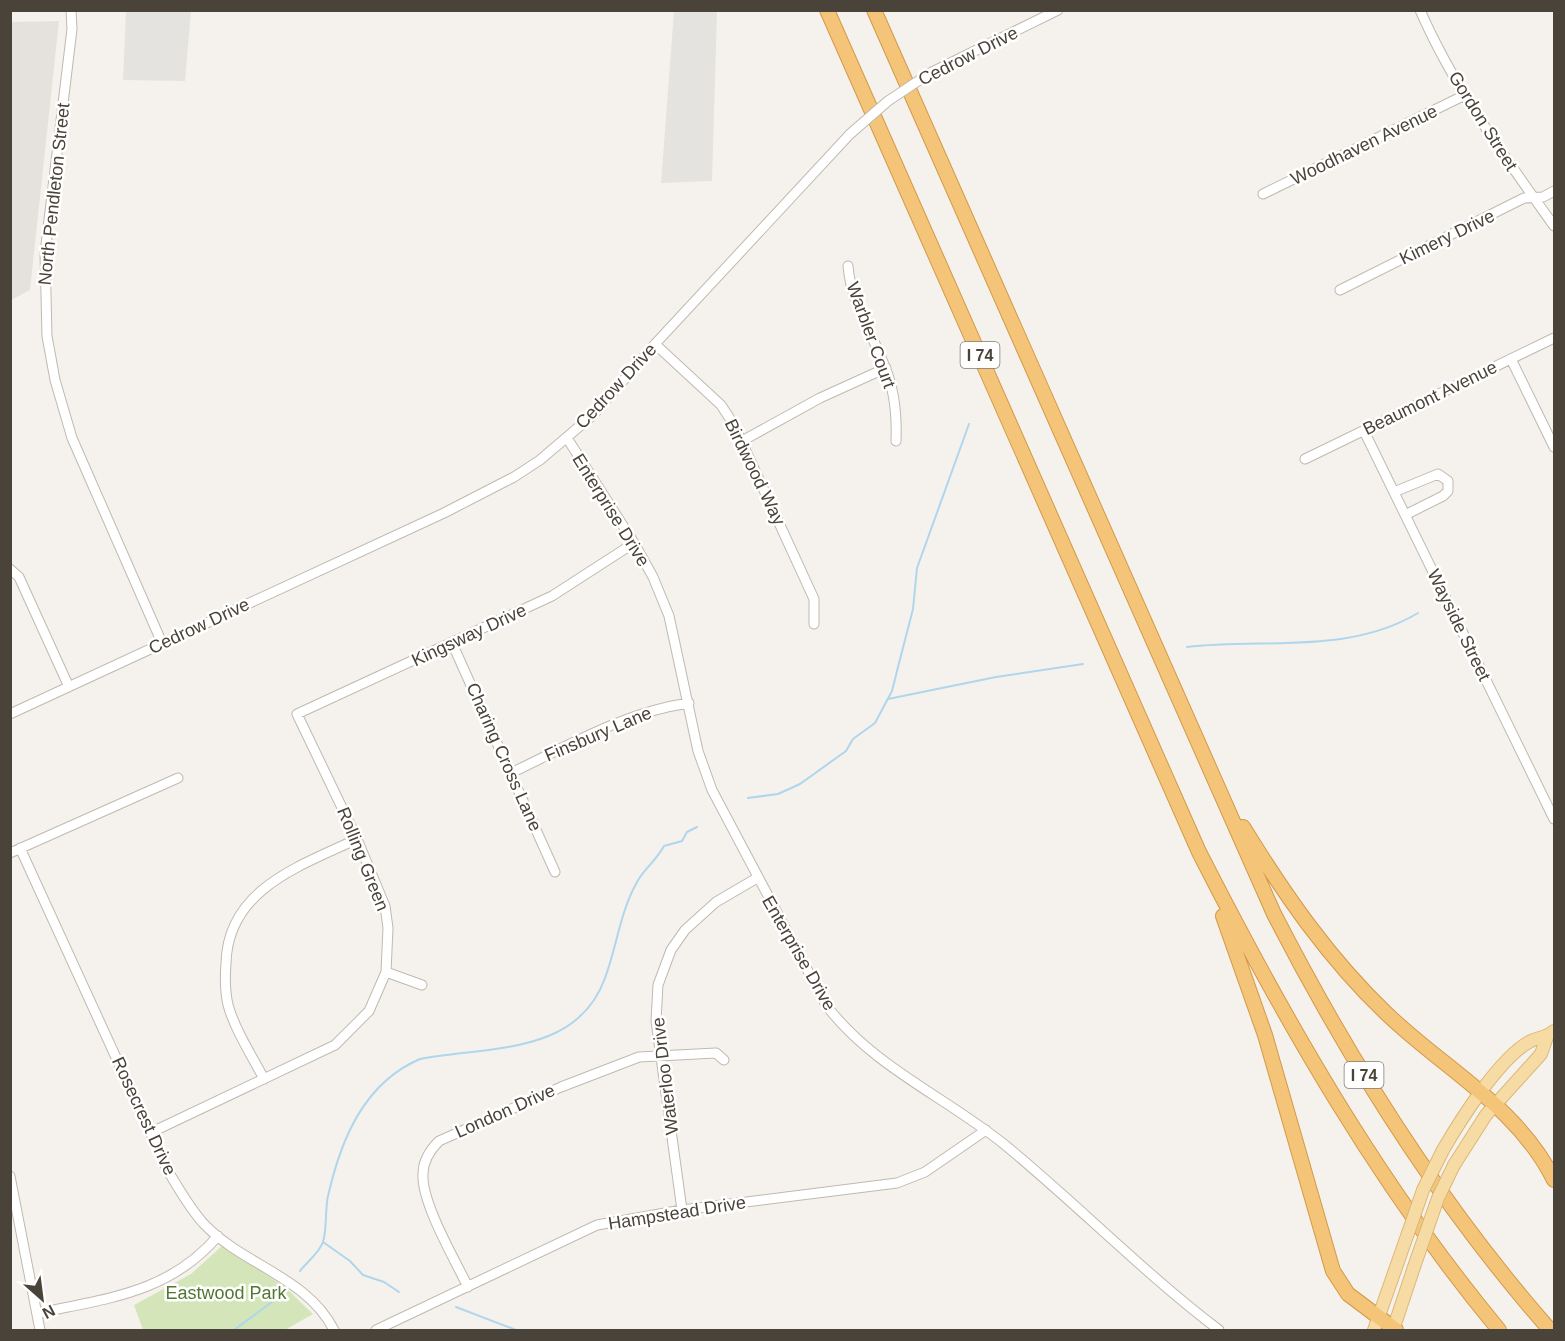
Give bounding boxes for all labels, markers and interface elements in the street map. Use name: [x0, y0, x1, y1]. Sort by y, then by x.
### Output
street label: Cedrow Drive: [915, 22, 1021, 90]
street label: Gordon Street: [1445, 68, 1521, 174]
street label: Woodhaven Avenue: [1287, 101, 1441, 189]
street label: North Pendleton Street: [34, 102, 74, 286]
street label: Kimery Drive: [1396, 205, 1498, 269]
street label: Warbler Court: [843, 279, 899, 391]
street label: Cedrow Drive: [572, 339, 660, 433]
road number: I 74: [960, 342, 1000, 368]
street label: Beaumont Avenue: [1360, 357, 1500, 439]
street label: Birdwood Way: [721, 416, 789, 528]
street label: Enterprise Drive: [568, 450, 654, 570]
street label: Wayside Street: [1423, 566, 1495, 684]
street label: Cedrow Drive: [145, 594, 253, 658]
street label: Kingsway Drive: [409, 600, 529, 670]
street label: Charing Cross Lane: [462, 680, 546, 834]
street label: Finsbury Lane: [542, 703, 654, 765]
street label: Rolling Green: [333, 804, 393, 914]
street label: Enterprise Drive: [758, 892, 840, 1014]
street label: Waterloo Drive: [648, 1016, 682, 1136]
street label: Rosecrest Drive: [108, 1054, 180, 1178]
road number: I 74: [1344, 1062, 1384, 1088]
street label: London Drive: [452, 1080, 558, 1142]
street label: Hampstead Drive: [607, 1192, 747, 1234]
north arrow: [12, 1269, 72, 1329]
park label: Eastwood Park: [165, 1283, 288, 1303]
text: N: [40, 1302, 58, 1322]

